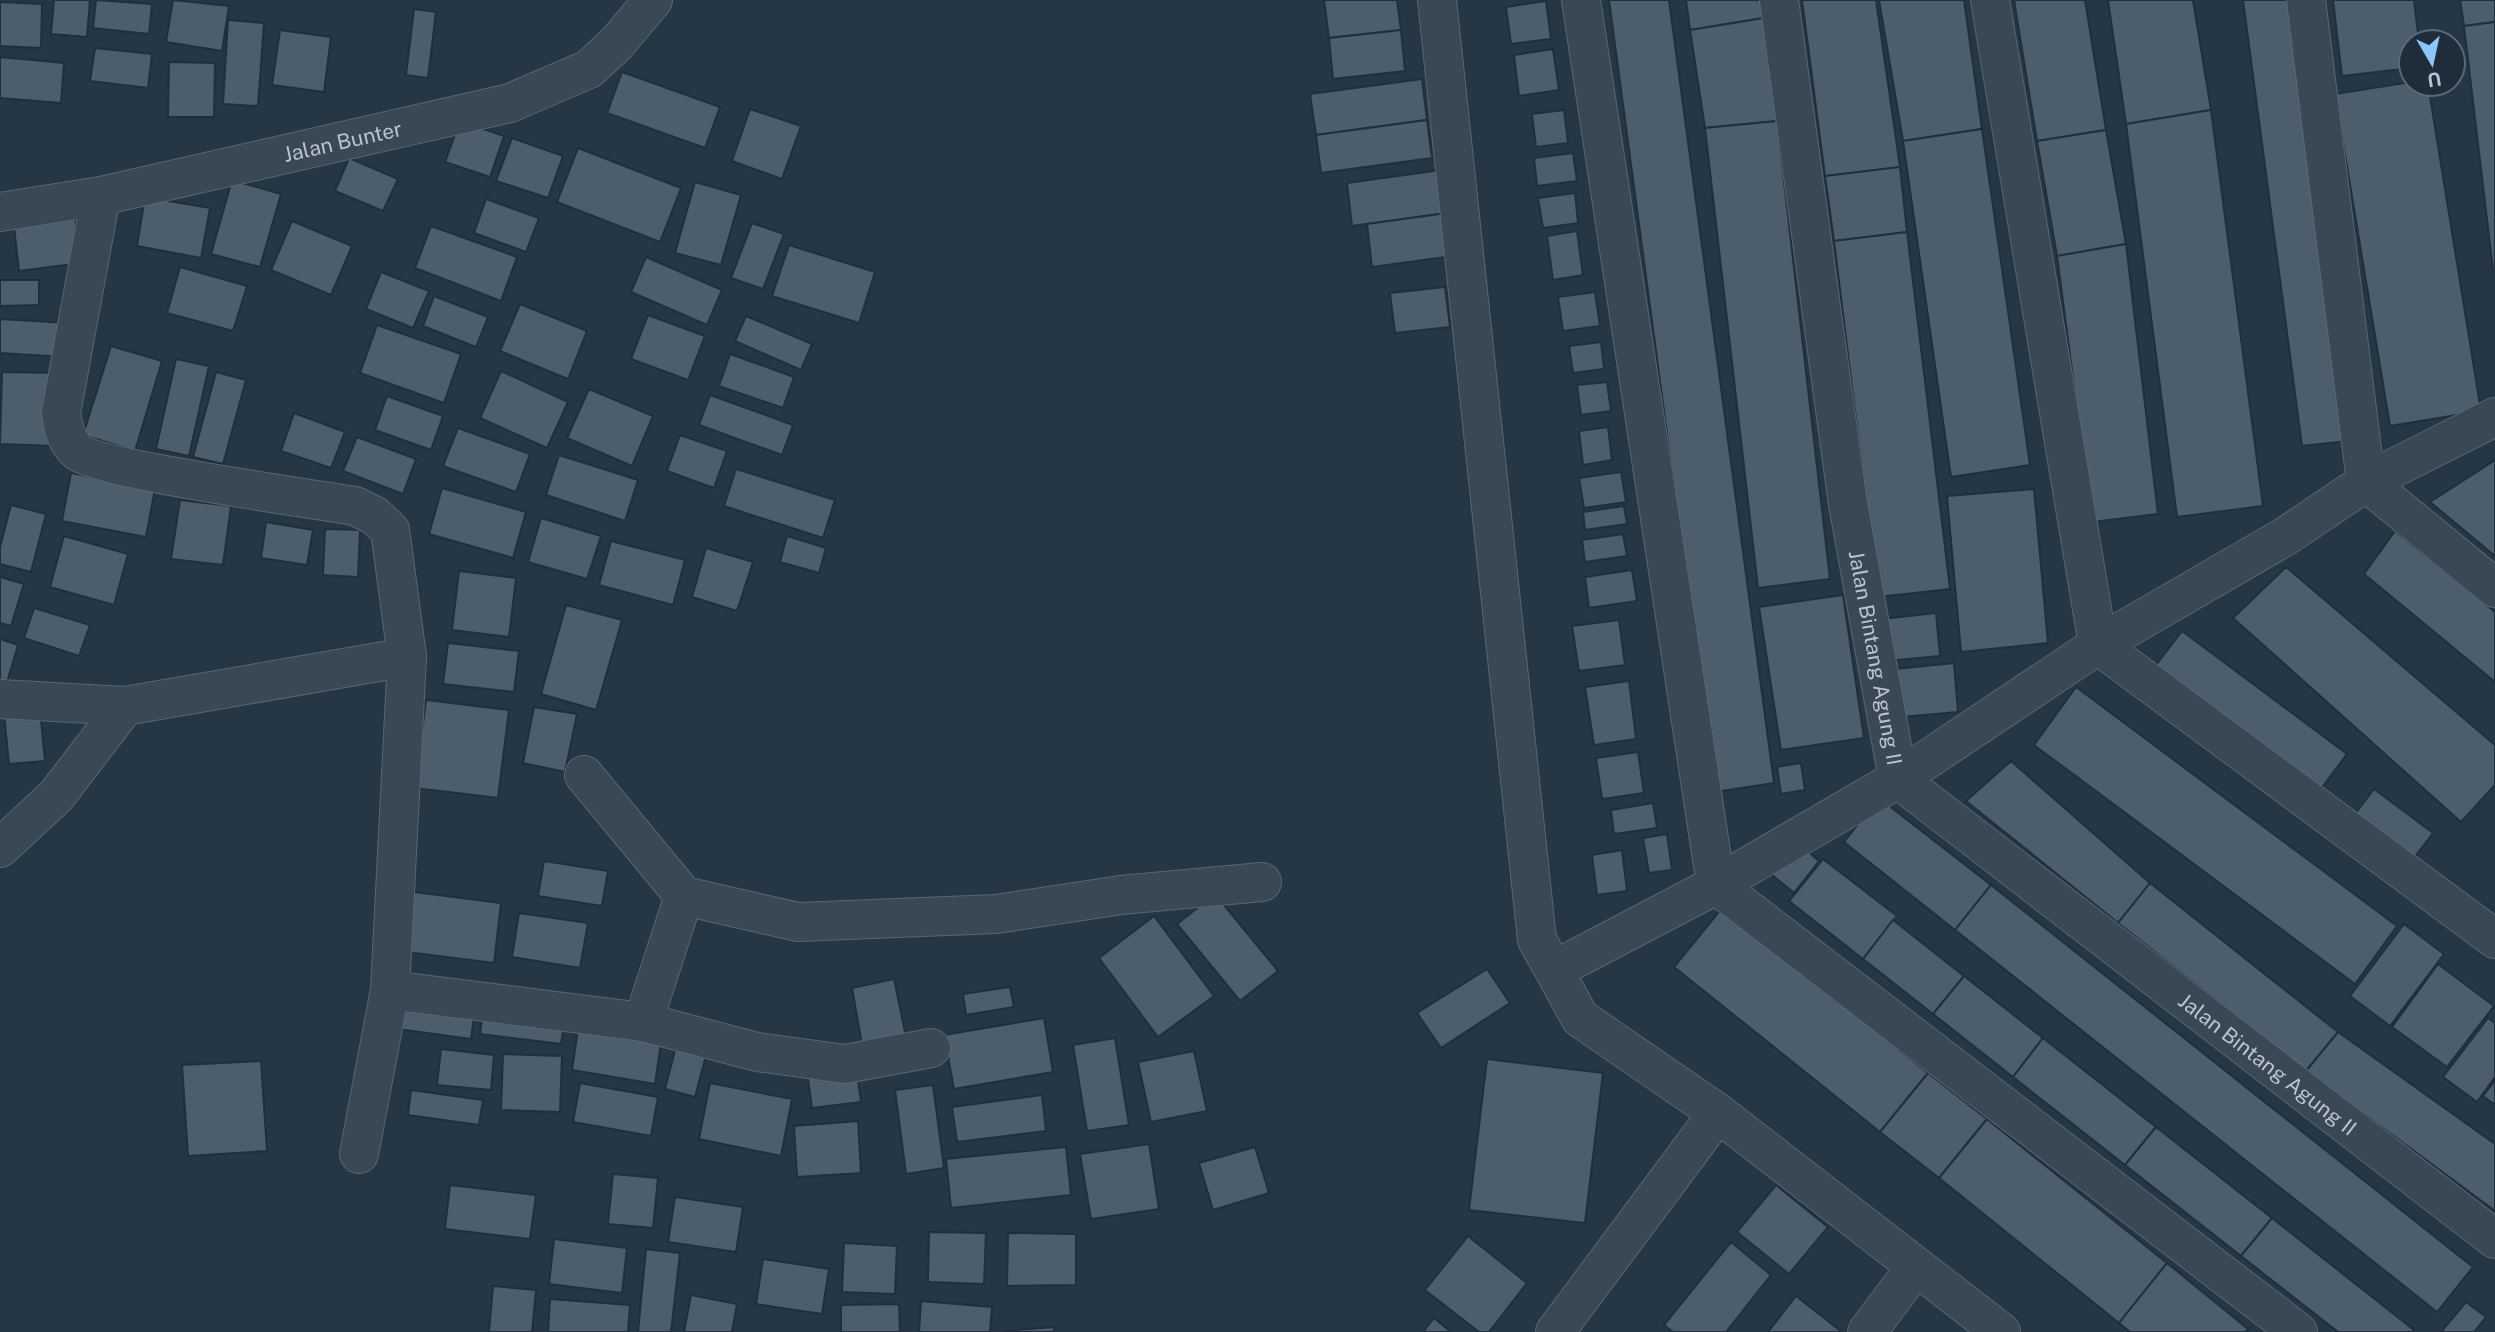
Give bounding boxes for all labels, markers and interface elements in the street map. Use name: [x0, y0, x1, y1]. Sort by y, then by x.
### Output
north arrow: [2397, 28, 2467, 98]
text: U: [2426, 68, 2443, 92]
street label: Jalan Bunter: [281, 115, 404, 167]
street label: Jalan Bintang Agung II: [1844, 548, 1908, 767]
street label: Jalan Bintang Agung II: [2174, 987, 2362, 1140]

